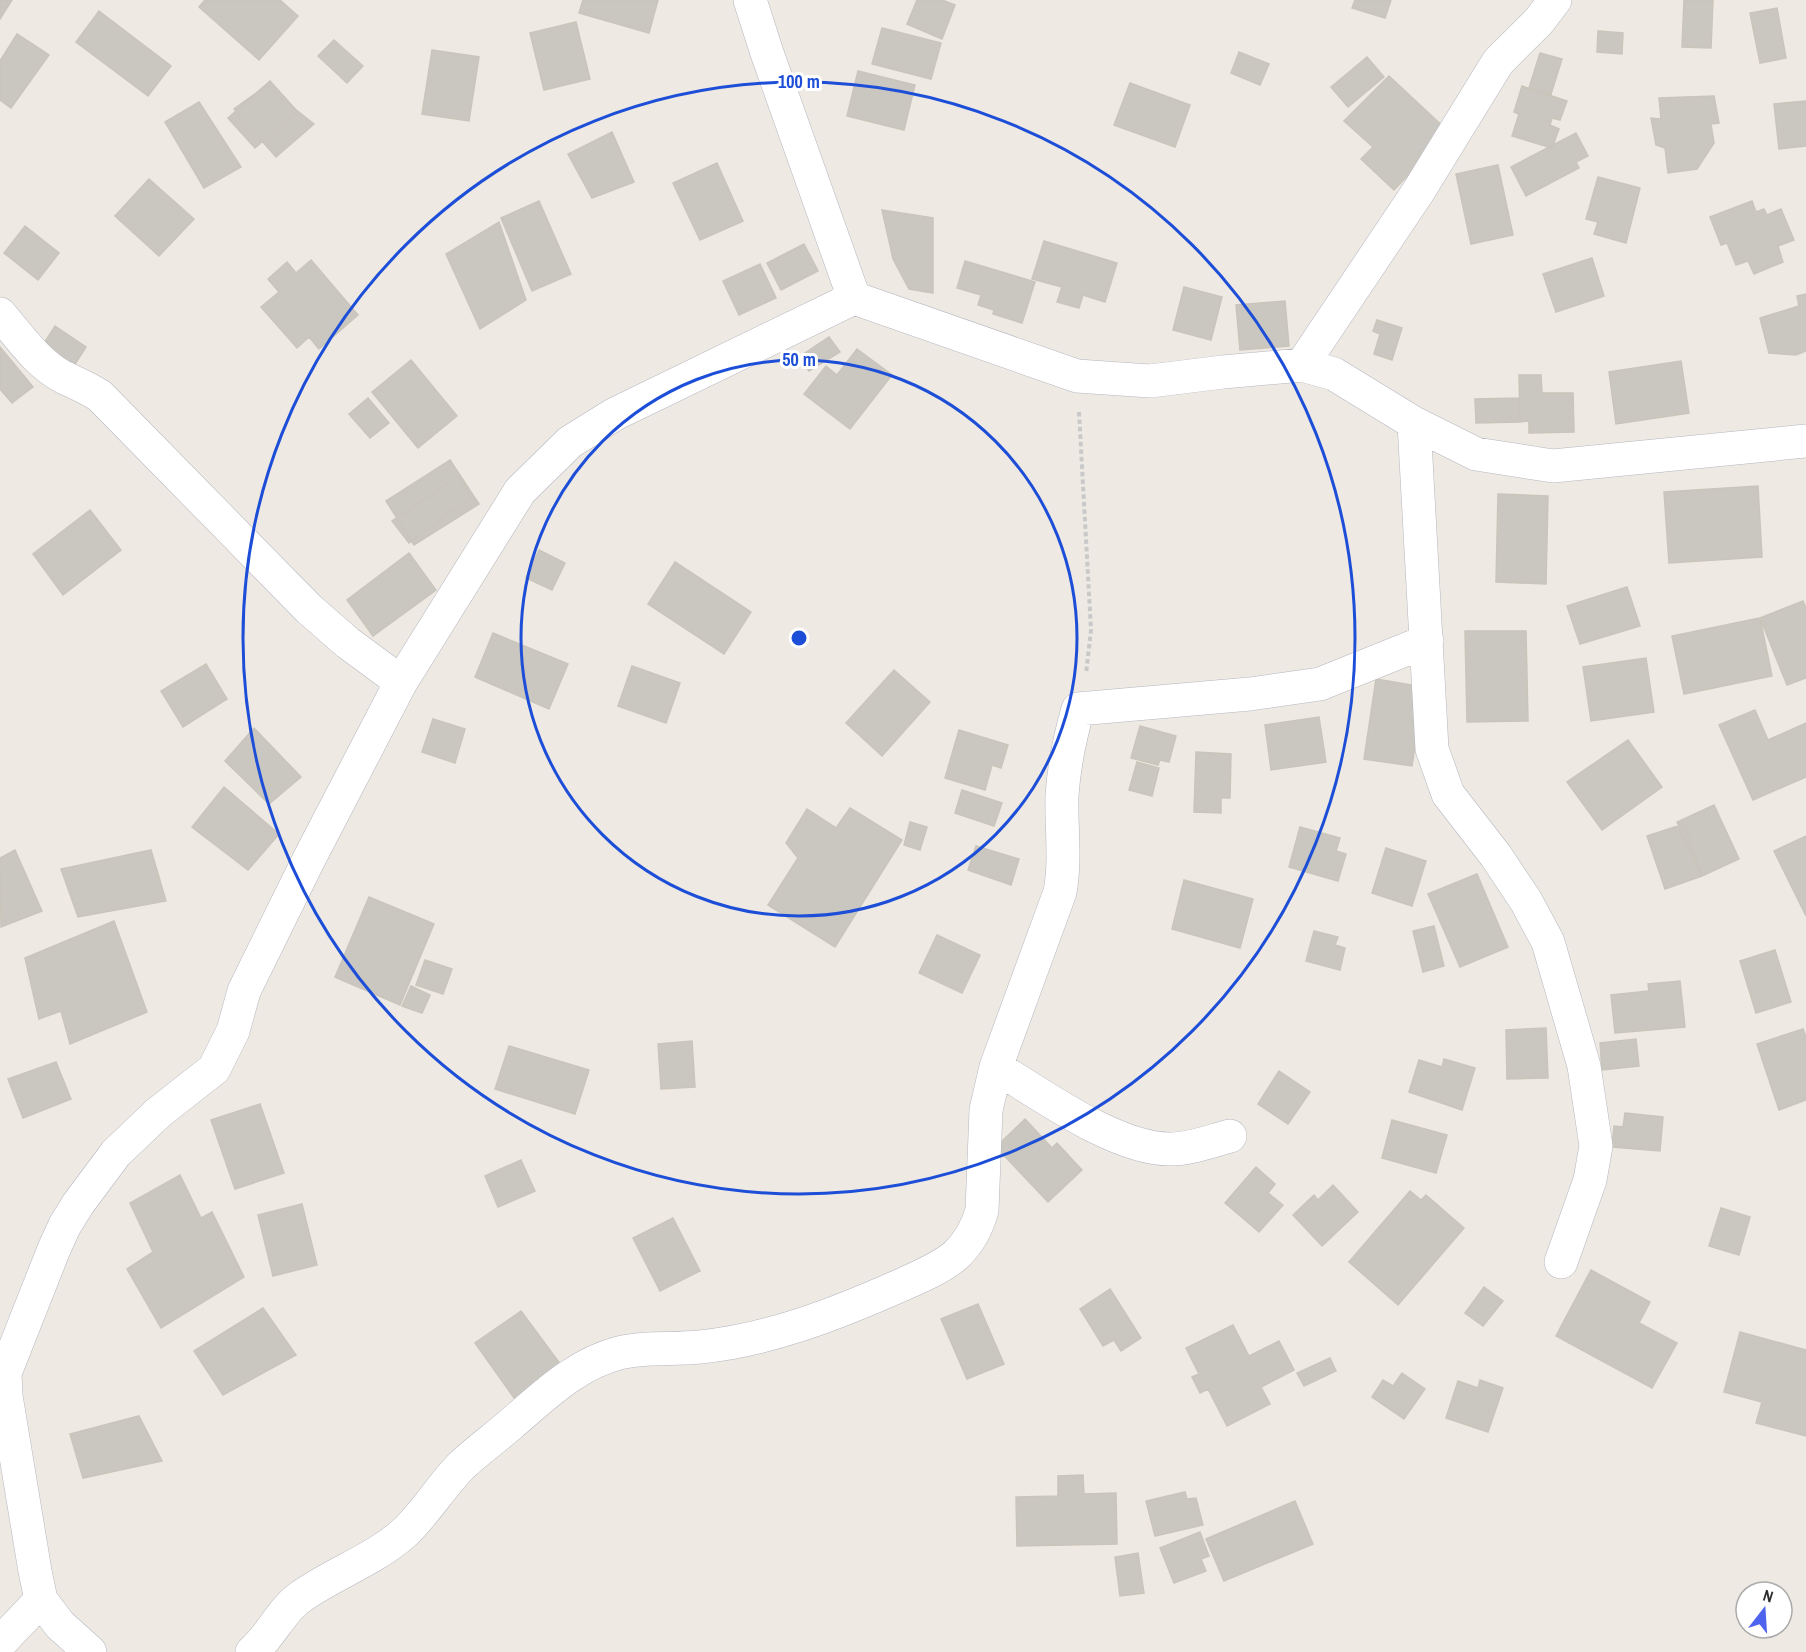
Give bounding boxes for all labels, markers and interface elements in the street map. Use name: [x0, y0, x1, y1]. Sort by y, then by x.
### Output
text: 100 m: [778, 69, 820, 94]
text: 50 m: [782, 347, 816, 372]
centre of rings: [789, 628, 809, 648]
north arrow: [1734, 1580, 1794, 1640]
text: N: [1761, 1584, 1776, 1608]

